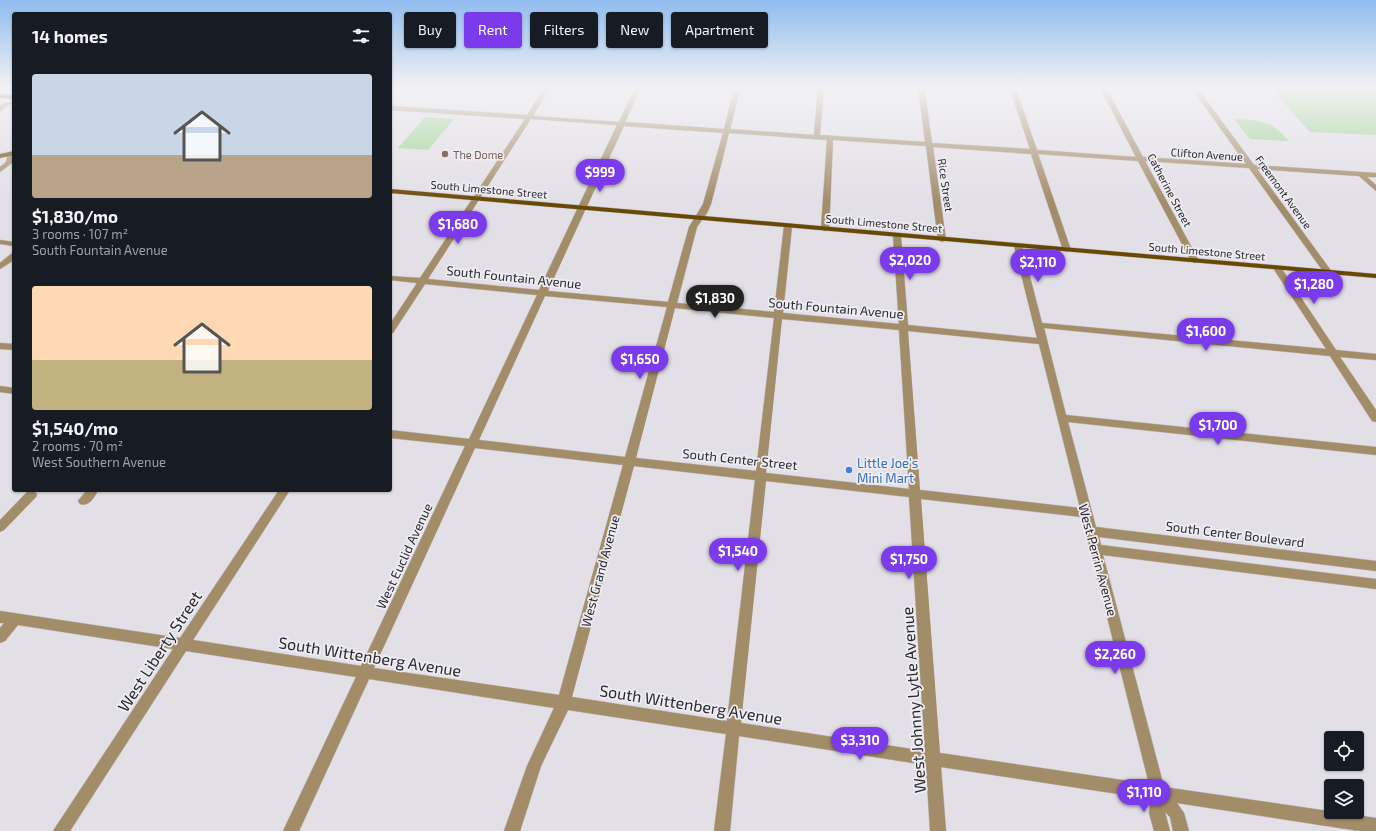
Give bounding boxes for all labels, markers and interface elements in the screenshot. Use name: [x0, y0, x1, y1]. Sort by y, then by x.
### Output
chip: Buy: [404, 12, 456, 48]
chip: Rent: [464, 12, 522, 48]
chip: Filters: [530, 12, 598, 48]
chip: New: [606, 12, 663, 48]
chip: Apartment: [671, 12, 768, 48]
icon: filters: [350, 25, 372, 47]
text: 14 homes: [32, 26, 108, 46]
icon: home: [166, 100, 238, 172]
street label: Clifton Avenue: [1170, 145, 1244, 163]
place label: The Dome: [453, 148, 503, 161]
marker: The Dome: [440, 149, 450, 159]
street label: Catherine Street: [1145, 151, 1195, 229]
street label: Freemont Avenue: [1253, 153, 1315, 231]
street label: Rice Street: [936, 157, 956, 213]
pin: $999: [576, 159, 624, 193]
text: $999: [585, 164, 615, 180]
street label: South Limestone Street: [430, 177, 548, 201]
text: $1,830/mo: [32, 206, 118, 226]
pin: $1,680: [425, 211, 491, 245]
street label: South Limestone Street: [825, 211, 943, 235]
text: $1,680: [438, 216, 478, 232]
text: 3 rooms · 107 m²: [32, 226, 128, 242]
street label: South Limestone Street: [1148, 239, 1266, 263]
text: South Fountain Avenue: [32, 242, 168, 258]
pin: $2,020: [877, 247, 943, 281]
pin: $2,110: [1005, 249, 1071, 283]
text: $2,020: [889, 252, 931, 268]
text: $2,110: [1019, 254, 1057, 270]
street label: South Fountain Avenue: [446, 262, 582, 292]
pin: $1,280: [1281, 271, 1347, 305]
text: $1,280: [1294, 276, 1334, 292]
pin: $1,830: [682, 285, 748, 319]
text: $1,830: [695, 290, 735, 306]
street label: South Fountain Avenue: [768, 294, 904, 322]
icon: home: [166, 312, 238, 384]
pin: $1,600: [1173, 318, 1239, 352]
text: $1,600: [1186, 323, 1226, 339]
pin: $1,650: [607, 346, 673, 380]
text: $1,650: [620, 351, 660, 367]
pin: $1,700: [1185, 412, 1251, 446]
text: $1,700: [1198, 417, 1238, 433]
text: $1,540/mo: [32, 418, 118, 438]
text: 2 rooms · 70 m²: [32, 438, 123, 454]
street label: South Center Street: [682, 445, 798, 473]
text: West Southern Avenue: [32, 454, 166, 470]
place label: Little Joe's Mini Mart: [857, 455, 918, 486]
marker: Little Joe's Mini Mart: [844, 465, 854, 475]
street label: West Euclid Avenue: [372, 500, 436, 612]
street label: West Perrin Avenue: [1075, 502, 1121, 618]
street label: West Grand Avenue: [577, 513, 623, 629]
street label: South Center Boulevard: [1165, 518, 1305, 550]
pin: $1,540: [705, 538, 771, 572]
text: $1,540: [718, 543, 758, 559]
pin: $1,750: [876, 546, 942, 580]
text: $1,750: [890, 551, 928, 567]
street label: West Liberty Street: [113, 587, 205, 715]
street label: West Johnny Lytle Avenue: [897, 606, 929, 794]
street label: South Wittenberg Avenue: [277, 632, 463, 680]
pin: $2,260: [1082, 641, 1148, 675]
text: $2,260: [1094, 646, 1136, 662]
street label: South Wittenberg Avenue: [598, 680, 784, 728]
pin: $3,310: [827, 727, 893, 761]
map controls: [1324, 731, 1364, 819]
button: locate: [1324, 731, 1364, 771]
text: $3,310: [840, 732, 880, 748]
pin: $1,110: [1111, 779, 1177, 813]
button: layers: [1324, 779, 1364, 819]
text: $1,110: [1126, 784, 1162, 800]

